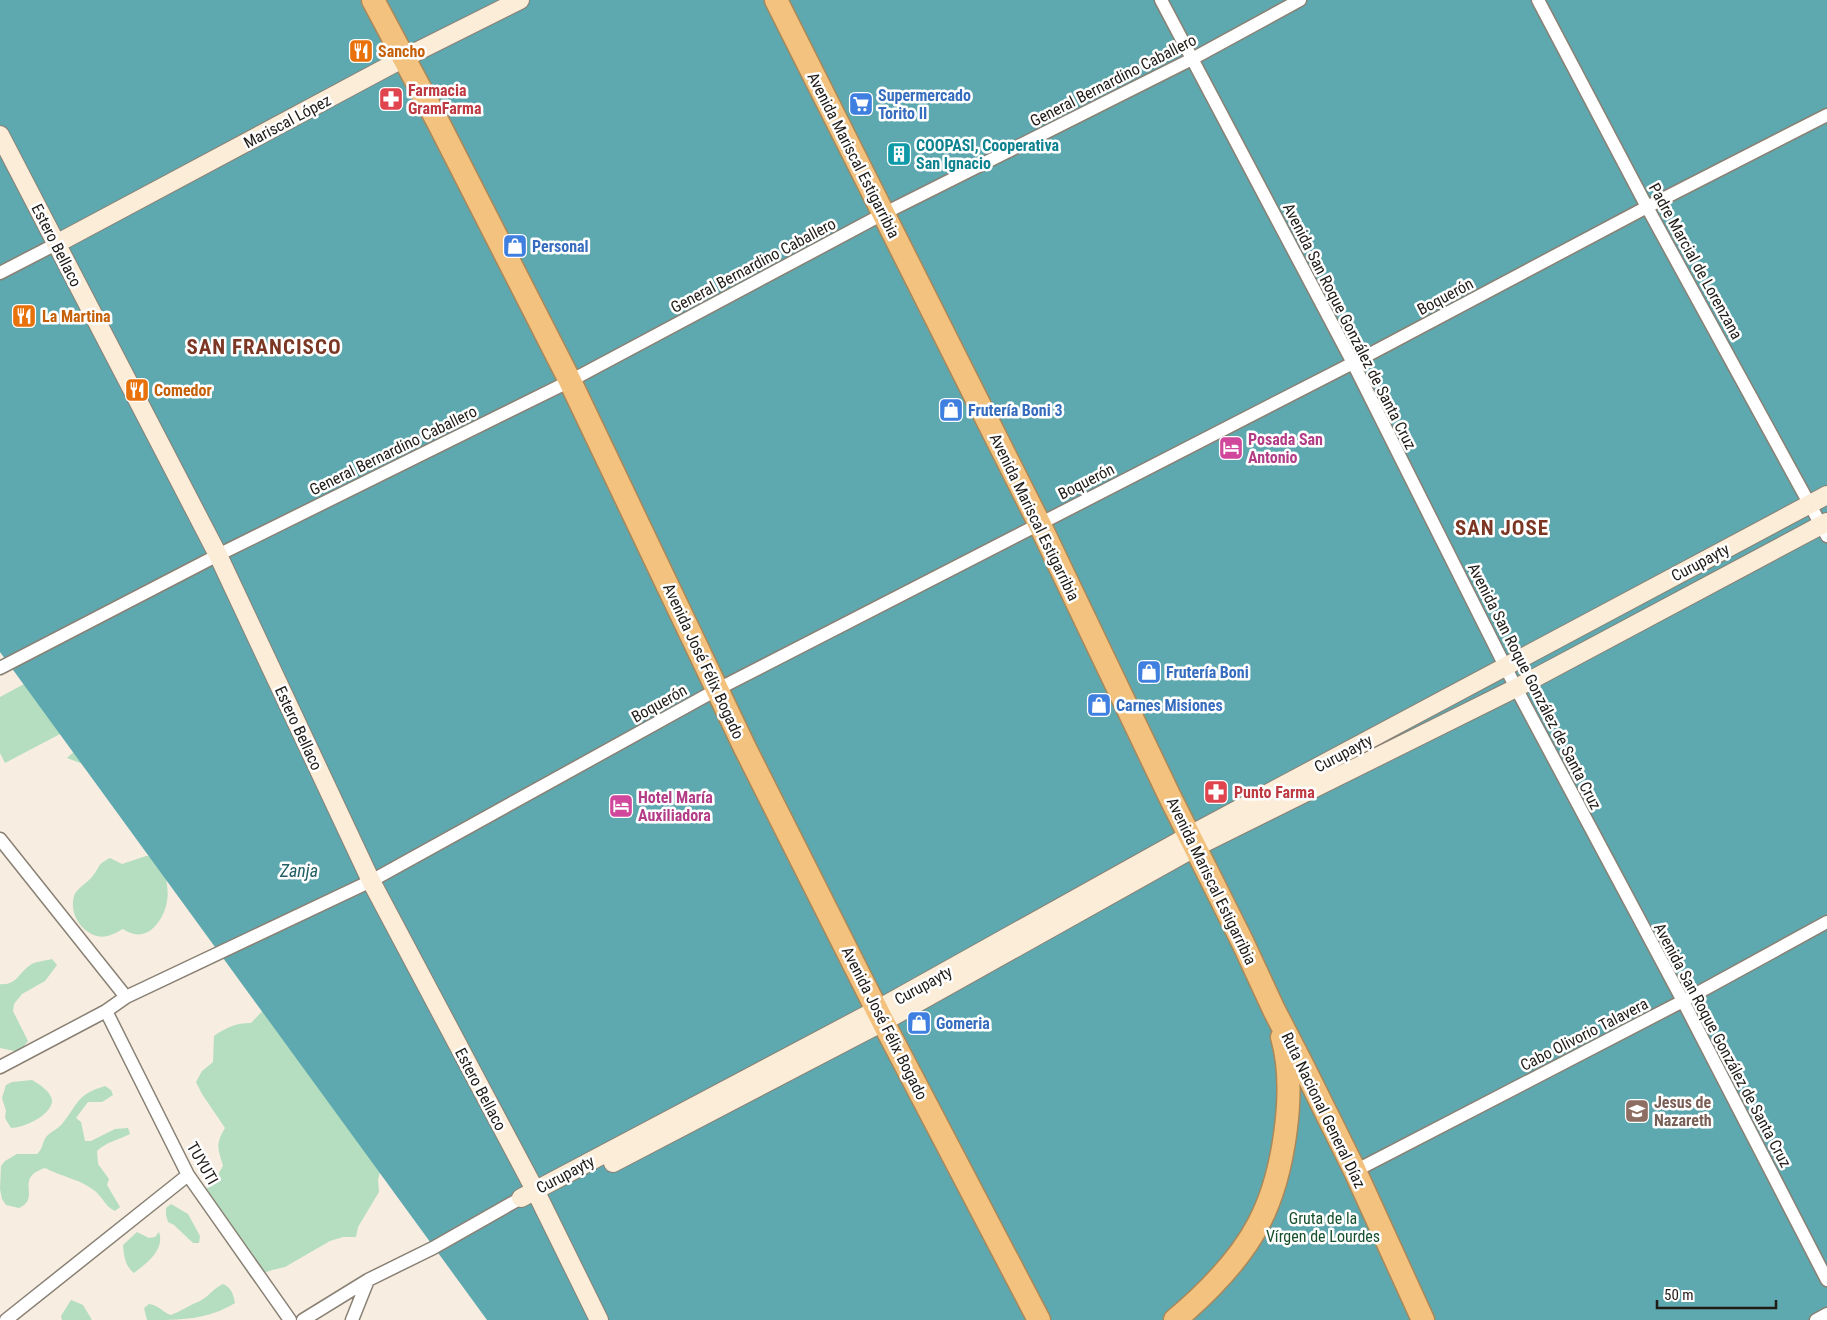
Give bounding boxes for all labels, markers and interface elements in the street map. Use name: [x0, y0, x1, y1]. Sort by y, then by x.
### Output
street label: General Bernardino Caballero: [1027, 30, 1199, 131]
restaurant icon: Sancho: [348, 38, 374, 64]
place label: Sancho: [378, 42, 425, 61]
street label: Avenida Mariscal Estigarribia: [803, 69, 904, 241]
place label: Farmacia GramFarma: [408, 81, 482, 118]
pharmacy icon: Farmacia GramFarma: [378, 86, 404, 112]
place label: Supermercado Torito II: [878, 86, 971, 123]
street label: Mariscal López: [240, 91, 334, 152]
supermarket icon: Supermercado Torito II: [848, 91, 874, 117]
place label: COOPASI, Cooperativa San Ignacio: [916, 136, 1059, 173]
building icon: COOPASI, Cooperativa San Ignacio: [886, 141, 912, 167]
street label: Padre Marcial de Lorenzana: [1645, 180, 1746, 343]
street label: Avenida San Roque González de Santa Cruz: [1279, 200, 1420, 453]
street label: Estero Bellaco: [28, 201, 86, 290]
street label: General Bernardino Caballero: [668, 214, 839, 317]
shop icon: Personal: [502, 233, 528, 259]
place label: Personal: [532, 237, 589, 256]
street label: Boquerón: [1414, 274, 1476, 319]
restaurant icon: La Martina: [11, 303, 37, 329]
place label: La Martina: [42, 307, 111, 326]
district label: SAN FRANCISCO: [186, 335, 342, 359]
restaurant icon: Comedor: [124, 377, 150, 403]
place label: Comedor: [154, 381, 212, 400]
shop icon: Frutería Boni 3: [938, 397, 964, 423]
place label: Frutería Boni 3: [968, 401, 1062, 420]
street label: General Bernardino Caballero: [306, 402, 480, 499]
place label: Posada San Antonio: [1248, 430, 1323, 467]
street label: Avenida Mariscal Estigarribia: [986, 431, 1083, 604]
hotel icon: Posada San Antonio: [1218, 435, 1244, 461]
street label: Boquerón: [1055, 459, 1117, 504]
district label: SAN JOSE: [1455, 516, 1549, 540]
street label: Curupayty: [1668, 539, 1733, 586]
street label: Avenida San Roque González de Santa Cruz: [1464, 560, 1605, 813]
street label: Avenida José Félix Bogado: [659, 580, 748, 742]
shop icon: Frutería Boni: [1136, 659, 1162, 685]
place label: Frutería Boni: [1166, 663, 1249, 682]
street label: Boquerón: [628, 680, 690, 726]
street label: Estero Bellaco: [271, 683, 326, 773]
shop icon: Carnes Misiones: [1086, 692, 1112, 718]
place label: Carnes Misiones: [1116, 696, 1223, 715]
street label: Curupayty: [1311, 730, 1376, 777]
pharmacy icon: Punto Farma: [1203, 779, 1229, 805]
place label: Punto Farma: [1234, 783, 1315, 802]
place label: Hotel María Auxiliadora: [638, 788, 713, 825]
hotel icon: Hotel María Auxiliadora: [608, 793, 634, 819]
street label: Avenida Mariscal Estigarribia: [1163, 795, 1260, 968]
water label: Zanja: [279, 860, 318, 881]
street label: Avenida San Roque González de Santa Cruz: [1650, 920, 1795, 1171]
street label: Avenida José Félix Bogado: [838, 943, 931, 1103]
street label: Curupayty: [891, 962, 956, 1009]
street label: Cabo Olivorio Talavera: [1517, 994, 1651, 1075]
shop icon: Gomeria: [906, 1010, 932, 1036]
place label: Gomeria: [936, 1014, 990, 1033]
street label: Ruta Nacional General Díaz: [1278, 1029, 1370, 1191]
street label: Estero Bellaco: [451, 1045, 510, 1134]
place label: Jesus de Nazareth: [1654, 1093, 1712, 1130]
school or university icon: Jesus de Nazareth: [1624, 1098, 1650, 1124]
street label: TUYUTI: [183, 1138, 222, 1188]
street label: Curupayty: [533, 1151, 598, 1198]
park label: Gruta de la Vírgen de Lourdes: [1266, 1209, 1380, 1246]
scale bar: [1657, 1278, 1776, 1310]
text: 50 m: [1664, 1286, 1694, 1304]

